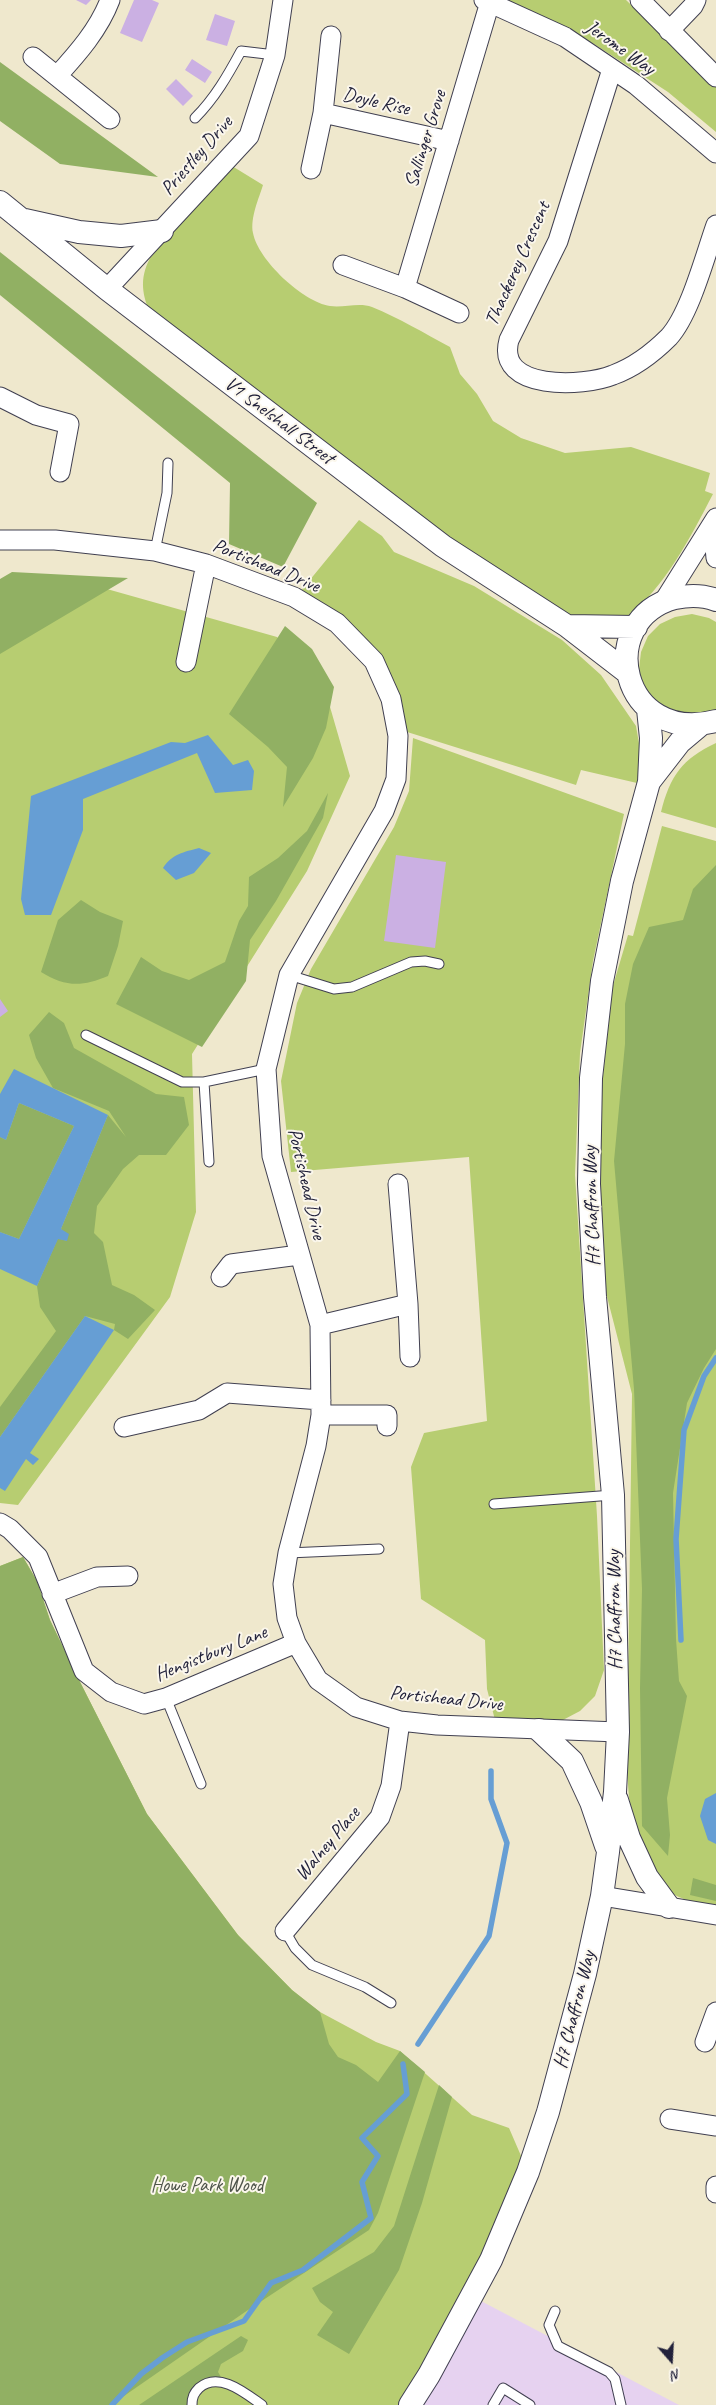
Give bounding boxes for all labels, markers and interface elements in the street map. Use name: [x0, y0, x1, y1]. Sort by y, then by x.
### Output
street label: Jerome Way: [580, 15, 660, 81]
street label: Doyle Rise: [340, 83, 412, 121]
street label: Sallinger Grove: [400, 87, 452, 191]
street label: Priestley Drive: [156, 111, 238, 201]
street label: Thackerey Crescent: [480, 198, 556, 330]
street label: V1 Snelshall Street: [219, 372, 339, 470]
street label: Portishead Drive: [209, 534, 323, 598]
street label: Portishead Drive: [282, 1126, 330, 1242]
street label: H7 Chaffron Way: [578, 1146, 606, 1266]
street label: H7 Chaffron Way: [602, 1550, 628, 1670]
street label: Hengistbury Lane: [151, 1621, 271, 1687]
street label: Portishead Drive: [388, 1681, 504, 1717]
street label: Walney Place: [290, 1802, 366, 1886]
street label: H7 Chaffron Way: [549, 1949, 601, 2071]
park label: Howe Park Wood: [151, 2174, 263, 2198]
north arrow: [646, 2335, 696, 2385]
text: N: [669, 2365, 683, 2384]

